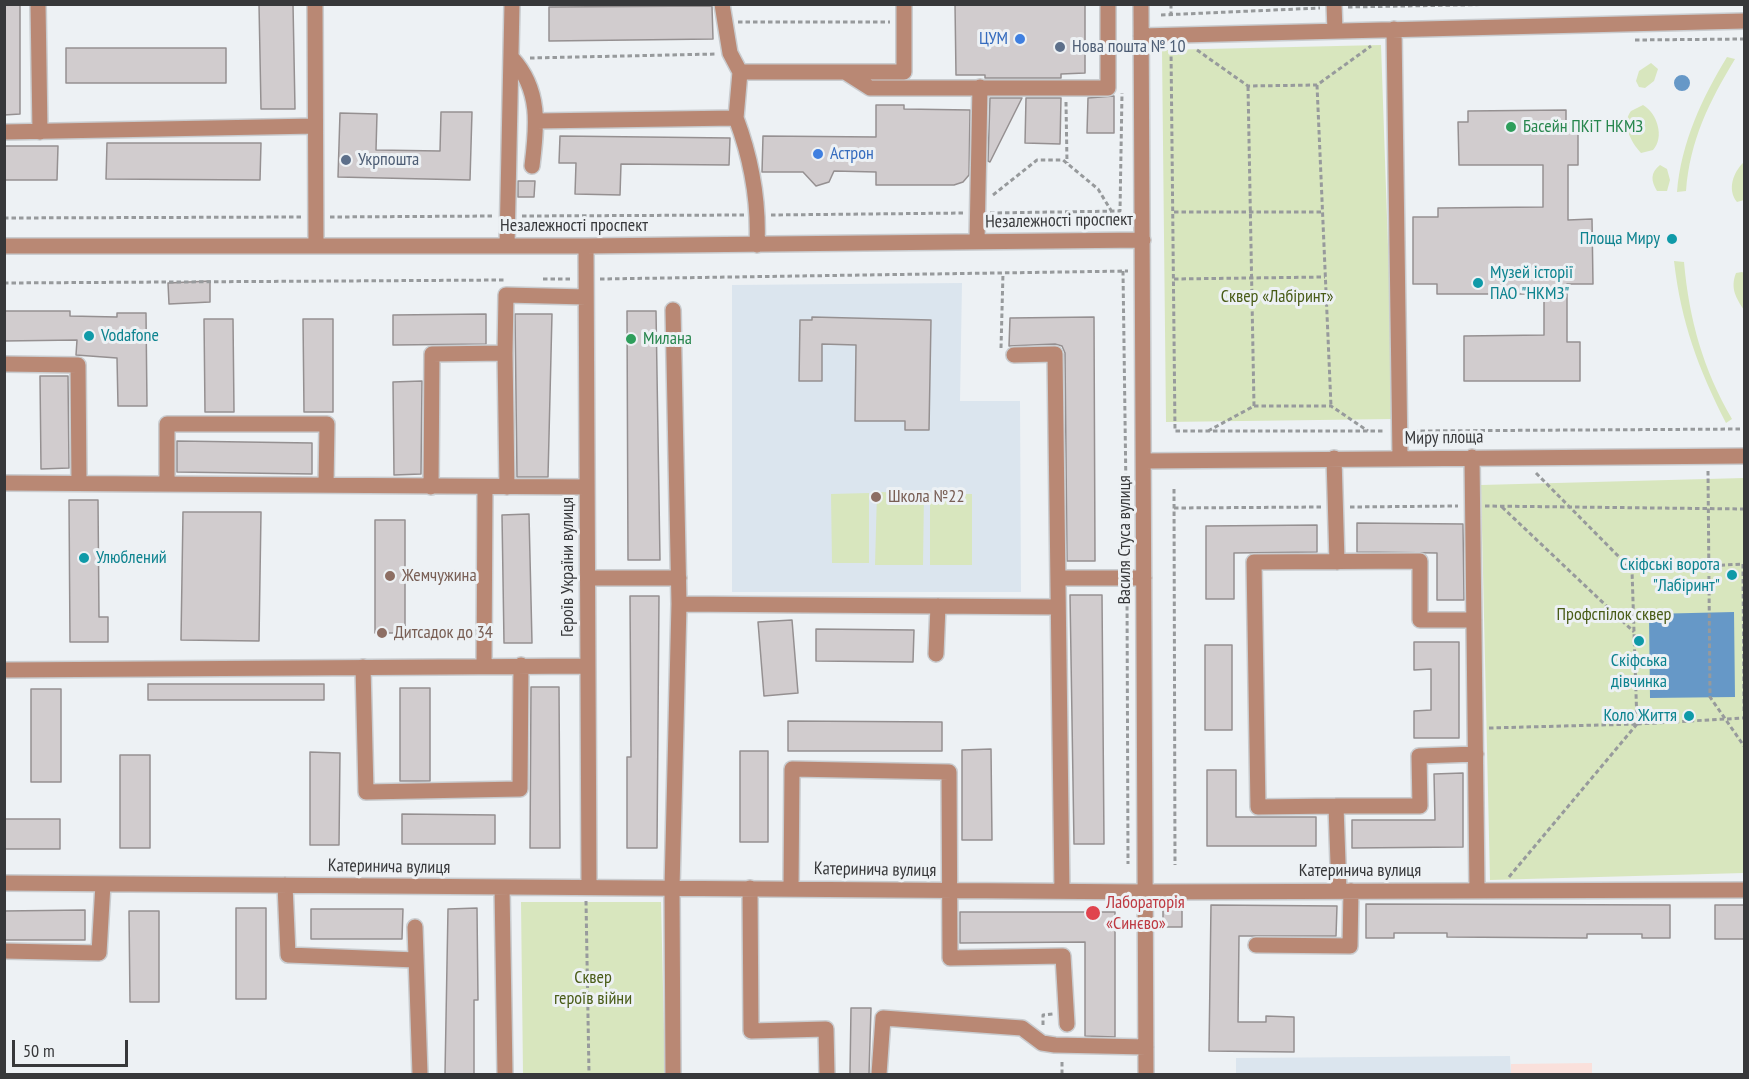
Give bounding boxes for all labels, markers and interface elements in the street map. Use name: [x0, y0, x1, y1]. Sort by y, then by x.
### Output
place label: ЦУМ: [979, 28, 1008, 50]
marker: ЦУМ: [1013, 32, 1027, 46]
place label: Нова пошта № 10: [1072, 36, 1186, 58]
marker: Нова пошта № 10: [1053, 40, 1067, 54]
place label: Басейн ПКіТ НКМЗ: [1523, 116, 1643, 138]
marker: Басейн ПКіТ НКМЗ: [1504, 120, 1518, 134]
place label: Астрон: [830, 143, 874, 165]
marker: Астрон: [811, 147, 825, 161]
place label: Укрпошта: [358, 149, 419, 171]
marker: Укрпошта: [339, 153, 353, 167]
street label: Незалежності проспект: [985, 209, 1133, 233]
street label: Незалежності проспект: [500, 215, 648, 237]
place label: Площа Миру: [1580, 228, 1660, 250]
marker: Площа Миру: [1665, 232, 1679, 246]
place label: Музей історії ПАО "НКМЗ": [1490, 262, 1573, 304]
marker: Музей історії ПАО "НКМЗ": [1471, 276, 1485, 290]
park label: Сквер «Лабіринт»: [1221, 286, 1333, 308]
place label: Vodafone: [101, 325, 159, 347]
place label: Милана: [643, 328, 692, 350]
marker: Vodafone: [82, 329, 96, 343]
marker: Милана: [624, 332, 638, 346]
street label: Миру площа: [1405, 427, 1483, 449]
street label: Василя Стуса вулиця: [1114, 475, 1136, 605]
place label: Школа №22: [888, 486, 965, 508]
marker: Школа №22: [869, 490, 883, 504]
street label: Героїв України вулиця: [557, 497, 579, 637]
place label: Улюблений: [96, 547, 167, 569]
marker: Улюблений: [77, 551, 91, 565]
place label: Скіфські ворота "Лабіринт": [1620, 554, 1720, 596]
place label: Жемчужина: [402, 565, 477, 587]
marker: Скіфські ворота "Лабіринт": [1725, 568, 1739, 582]
marker: Жемчужина: [383, 569, 397, 583]
park label: Профспілок сквер: [1557, 604, 1671, 626]
place label: Дитсадок до 34: [394, 622, 493, 644]
marker: Дитсадок до 34: [375, 626, 389, 640]
marker: Скіфська дівчинка: [1632, 634, 1646, 648]
place label: Скіфська дівчинка: [1611, 650, 1667, 692]
place label: Коло Життя: [1603, 705, 1677, 727]
marker: Коло Життя: [1682, 709, 1696, 723]
street label: Катеринича вулиця: [328, 855, 450, 879]
street label: Катеринича вулиця: [814, 858, 936, 882]
street label: Катеринича вулиця: [1299, 860, 1421, 882]
place label: Лабораторія «Синєво»: [1106, 892, 1185, 934]
marker: Лабораторія «Синєво»: [1084, 904, 1102, 922]
park label: Сквер героїв війни: [554, 967, 632, 1010]
scale bar: [15, 1028, 130, 1066]
text: 50 m: [23, 1039, 55, 1062]

